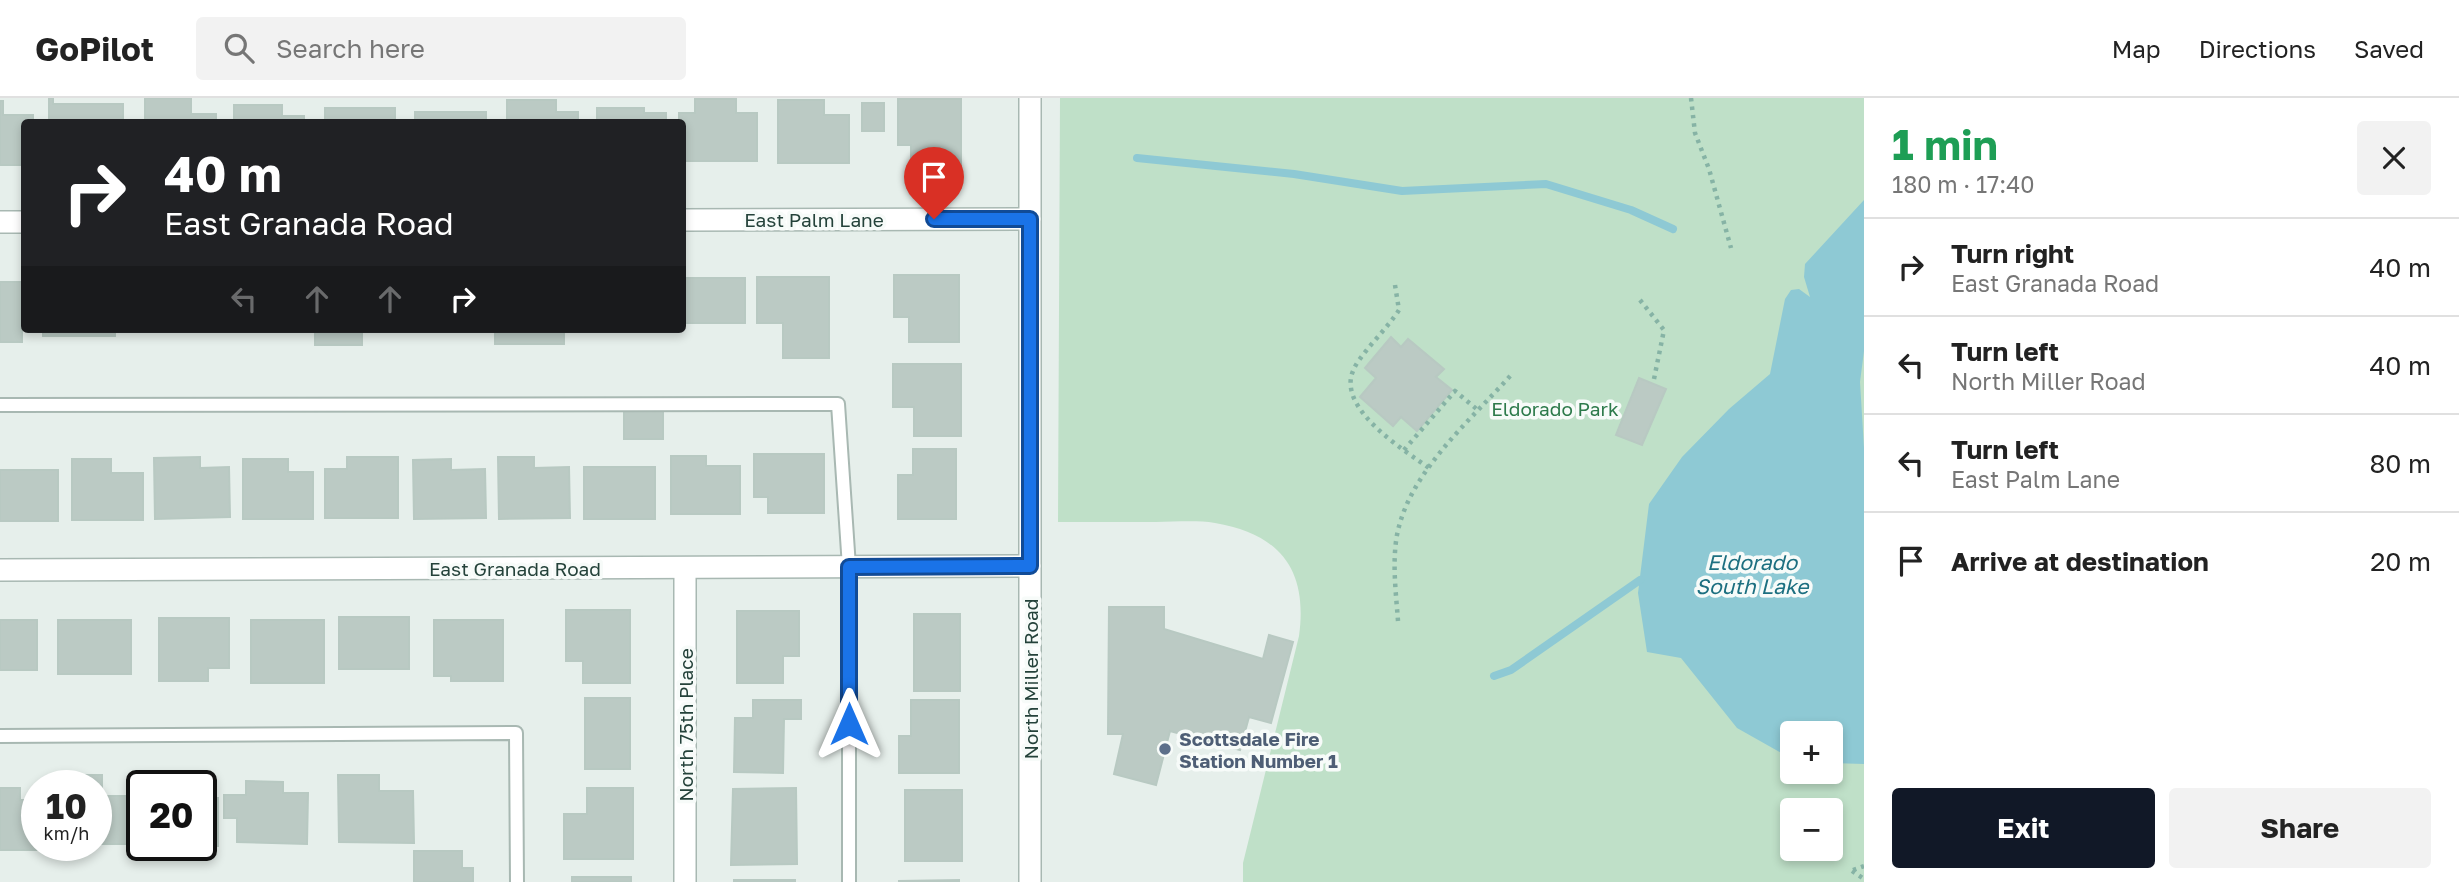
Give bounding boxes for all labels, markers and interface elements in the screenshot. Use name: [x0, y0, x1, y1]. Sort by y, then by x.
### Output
search box: [196, 17, 686, 80]
text: GoPilot: [35, 29, 154, 68]
icon: search: [220, 29, 258, 67]
text: Search here: [276, 33, 425, 64]
text: Map: [2112, 34, 2161, 63]
text: Directions: [2199, 34, 2316, 63]
text: Saved: [2354, 34, 2424, 63]
text: 1 min: [1892, 119, 1998, 169]
button: close: [2357, 121, 2431, 195]
text: 40 m: [164, 144, 282, 203]
icon: right: [49, 147, 140, 238]
pin: [904, 147, 964, 219]
icon: arrive: [915, 158, 953, 196]
text: 180 m · 17:40: [1892, 170, 2035, 198]
text: East Granada Road: [164, 204, 454, 242]
street label: East Palm Lane: [744, 208, 884, 231]
text: Turn right: [1951, 238, 2074, 269]
icon: right: [1892, 248, 1930, 286]
text: 40 m: [2370, 252, 2431, 283]
text: East Granada Road: [1951, 269, 2159, 297]
icon: left: [225, 280, 263, 318]
icon: ahead: [298, 280, 336, 318]
icon: ahead: [371, 280, 409, 318]
icon: right: [444, 280, 482, 318]
text: Turn left: [1951, 336, 2059, 367]
icon: left: [1892, 346, 1930, 384]
text: 40 m: [2370, 350, 2431, 381]
text: North Miller Road: [1951, 367, 2146, 395]
park label: Eldorado Park: [1491, 397, 1619, 420]
text: Turn left: [1951, 434, 2059, 465]
icon: left: [1892, 444, 1930, 482]
text: 80 m: [2370, 448, 2431, 479]
text: East Palm Lane: [1951, 465, 2120, 493]
icon: arrive: [1892, 542, 1930, 580]
text: Arrive at destination: [1951, 546, 2209, 577]
text: 20 m: [2370, 546, 2431, 577]
water label: Eldorado South Lake: [1696, 549, 1810, 599]
street label: East Granada Road: [429, 557, 601, 580]
street label: North Miller Road: [1019, 599, 1042, 759]
street label: North 75th Place: [674, 648, 697, 802]
position arrow: [812, 687, 886, 761]
map controls: [1780, 721, 1843, 861]
button: +: [1780, 721, 1843, 784]
place label: Scottsdale Fire Station Number 1: [1179, 727, 1338, 772]
marker: Scottsdale Fire Station Number 1: [1157, 741, 1173, 757]
speed limit sign: 20: [126, 770, 217, 861]
text: 10: [46, 785, 87, 827]
button: Exit: [1892, 788, 2155, 868]
button: Share: [2169, 788, 2431, 868]
button: −: [1780, 798, 1843, 861]
text: km/h: [44, 822, 89, 844]

